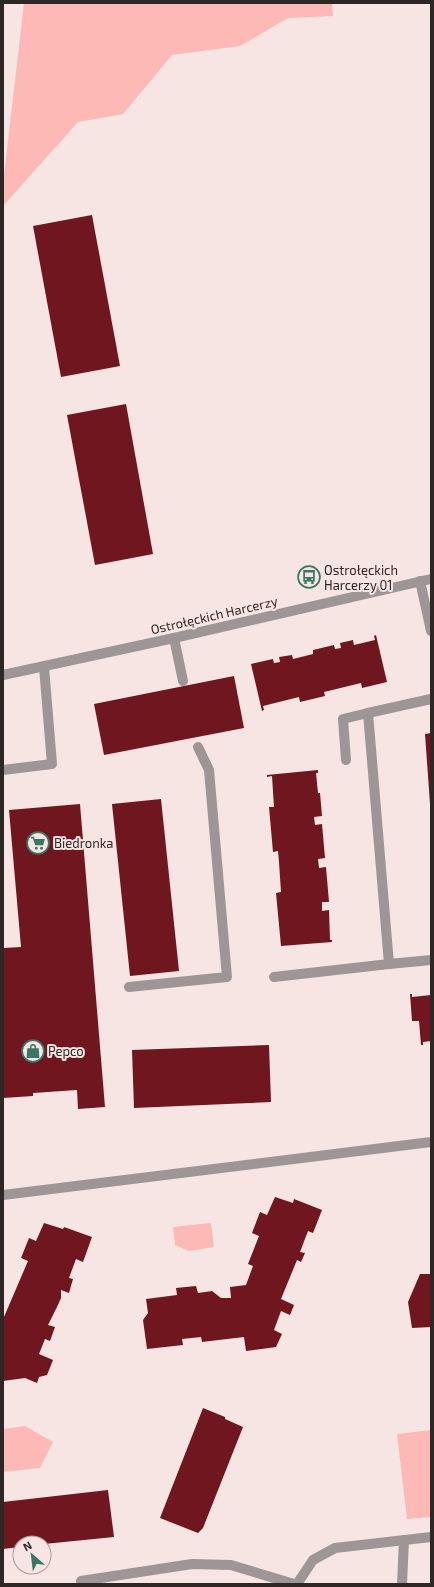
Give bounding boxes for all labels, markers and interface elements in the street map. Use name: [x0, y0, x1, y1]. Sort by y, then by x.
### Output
place label: Ostrołęckich Harcerzy 01: [324, 562, 398, 593]
bus stop icon: Ostrołęckich Harcerzy 01: [296, 564, 322, 590]
street label: Ostrołęckich Harcerzy: [149, 593, 279, 637]
supermarket icon: Biedronka: [25, 830, 51, 856]
place label: Biedronka: [54, 835, 113, 851]
shop icon: Pepco: [20, 1038, 46, 1064]
place label: Pepco: [48, 1043, 84, 1059]
north arrow: [12, 1535, 52, 1575]
text: N: [21, 1538, 34, 1553]

